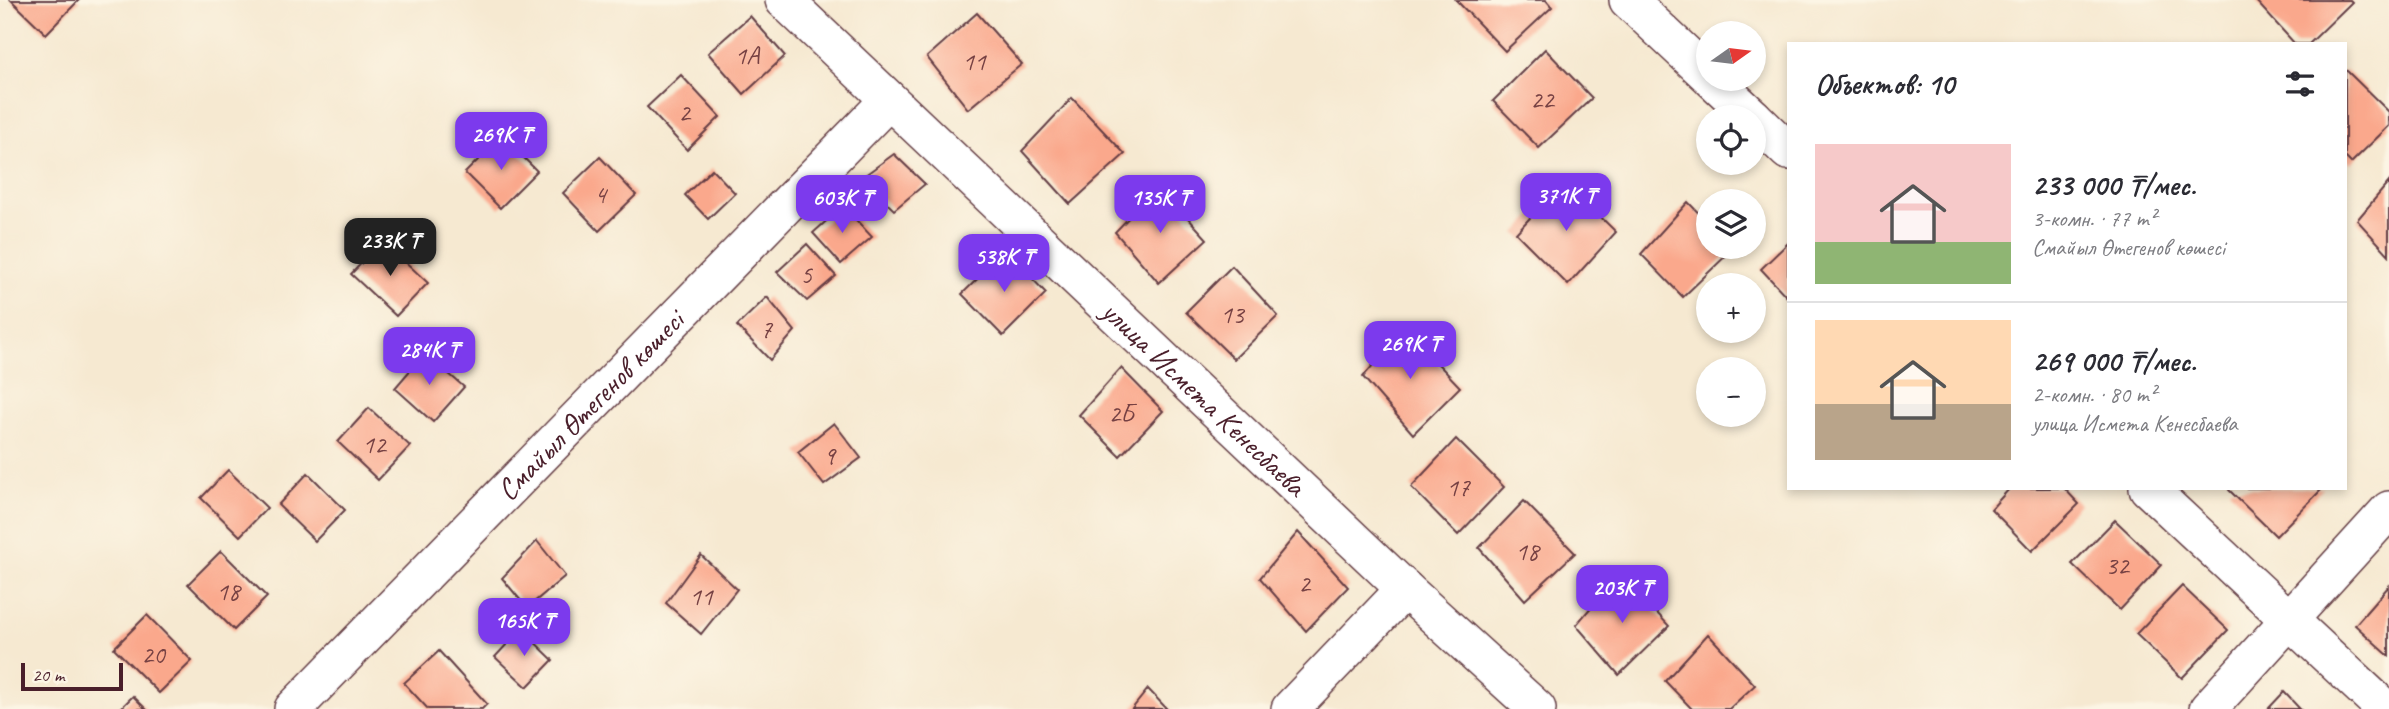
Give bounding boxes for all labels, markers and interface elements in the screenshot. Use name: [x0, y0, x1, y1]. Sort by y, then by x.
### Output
north arrow: [1696, 21, 1766, 91]
map controls: [1696, 21, 1766, 427]
house number: 1А: [735, 39, 761, 72]
house number: 11: [962, 45, 987, 78]
text: Объектов: 10: [1815, 65, 1954, 103]
icon: filters: [2281, 65, 2319, 103]
house number: 22: [1530, 83, 1556, 116]
house number: 2: [678, 96, 692, 129]
button: locate: [1696, 105, 1766, 175]
pin: 269K ₸: [444, 113, 558, 172]
text: 269K ₸: [471, 120, 531, 149]
text: 233 000 ₸/мес.: [2032, 166, 2196, 204]
icon: home: [1871, 172, 1955, 256]
pin: 371K ₸: [1509, 174, 1623, 233]
pin: 603K ₸: [785, 176, 899, 235]
pin: 135K ₸: [1103, 176, 1217, 235]
house number: 4: [594, 178, 608, 211]
text: 371K ₸: [1536, 181, 1596, 210]
text: 603K ₸: [812, 183, 872, 212]
text: 135K ₸: [1130, 183, 1190, 212]
button: layers: [1696, 189, 1766, 259]
text: 3-комн. · 77 m²: [2032, 204, 2156, 233]
pin: 233K ₸: [333, 218, 447, 278]
text: 233K ₸: [360, 226, 420, 255]
text: Смайыл Өтегенов көшесі: [2032, 233, 2225, 262]
pin: 538K ₸: [947, 234, 1061, 294]
text: 538K ₸: [974, 242, 1034, 271]
house number: 5: [800, 258, 813, 291]
button: +: [1696, 273, 1766, 343]
street label: улица Исмета Кенесбаева: [1092, 291, 1316, 506]
house number: 13: [1220, 298, 1246, 331]
street label: Смайыл Өтегенов көшесі: [489, 299, 694, 509]
house number: 7: [760, 313, 773, 346]
pin: 269K ₸: [1353, 322, 1467, 381]
pin: 284K ₸: [372, 328, 486, 387]
text: 269K ₸: [1380, 329, 1440, 358]
text: 284K ₸: [399, 335, 459, 364]
text: 269 000 ₸/мес.: [2032, 342, 2196, 380]
icon: home: [1871, 348, 1955, 432]
button: −: [1696, 357, 1766, 427]
text: 2-комн. · 80 m²: [2032, 380, 2156, 409]
house number: 2Б: [1109, 397, 1137, 430]
text: улица Исмета Кенесбаева: [2032, 409, 2237, 438]
house number: 12: [362, 428, 388, 461]
house number: 9: [823, 439, 837, 472]
house number: 17: [1446, 471, 1471, 504]
house number: 18: [1515, 535, 1541, 568]
house number: 32: [2105, 549, 2131, 582]
pin: 203K ₸: [1565, 566, 1679, 625]
house number: 2: [1298, 567, 1312, 600]
text: 203K ₸: [1592, 573, 1652, 602]
house number: 18: [216, 575, 242, 608]
house number: 11: [689, 580, 714, 613]
pin: 165K ₸: [467, 598, 581, 658]
text: 165K ₸: [494, 606, 554, 635]
house number: 20: [141, 638, 167, 671]
scale bar: [21, 660, 122, 692]
text: 20 m: [32, 663, 64, 687]

